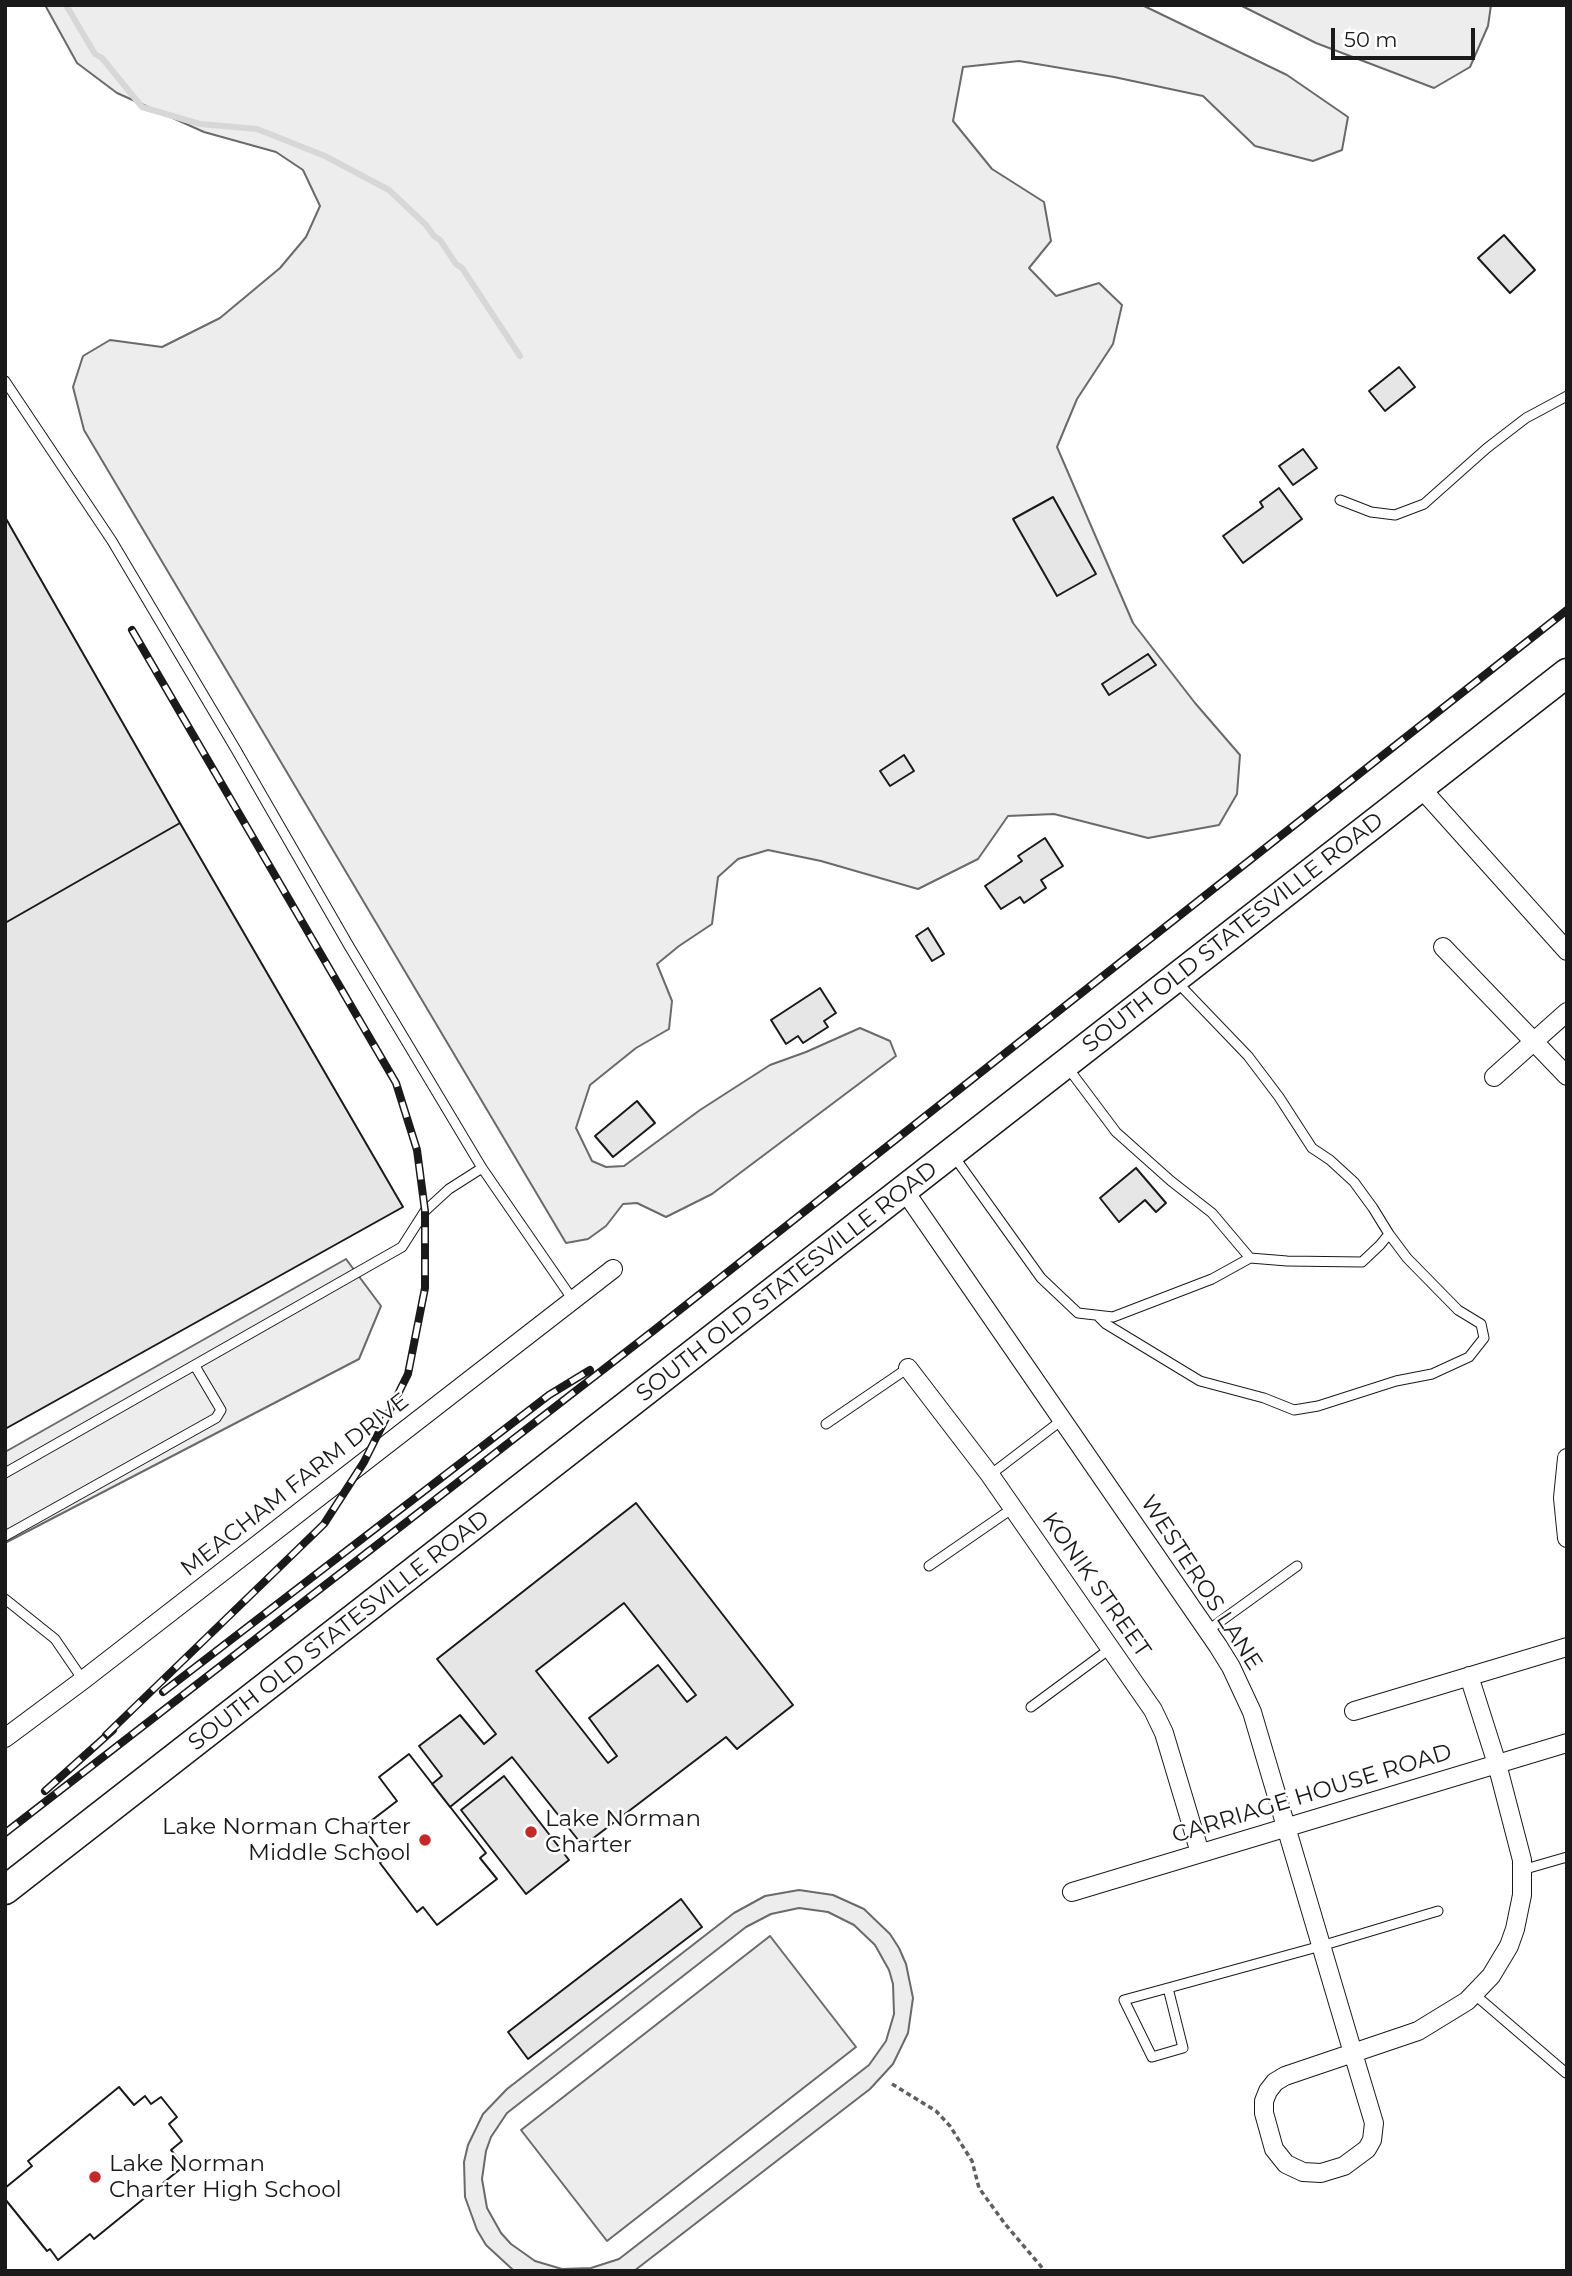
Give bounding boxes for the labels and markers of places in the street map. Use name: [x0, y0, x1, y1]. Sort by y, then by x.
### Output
place label: Lake Norman Charter: [545, 1805, 701, 1859]
place label: Lake Norman Charter Middle School: [162, 1813, 411, 1867]
marker: Lake Norman Charter: [523, 1824, 539, 1840]
marker: Lake Norman Charter Middle School: [417, 1832, 433, 1848]
place label: Lake Norman Charter High School: [109, 2150, 342, 2204]
marker: Lake Norman Charter High School: [87, 2169, 103, 2185]

